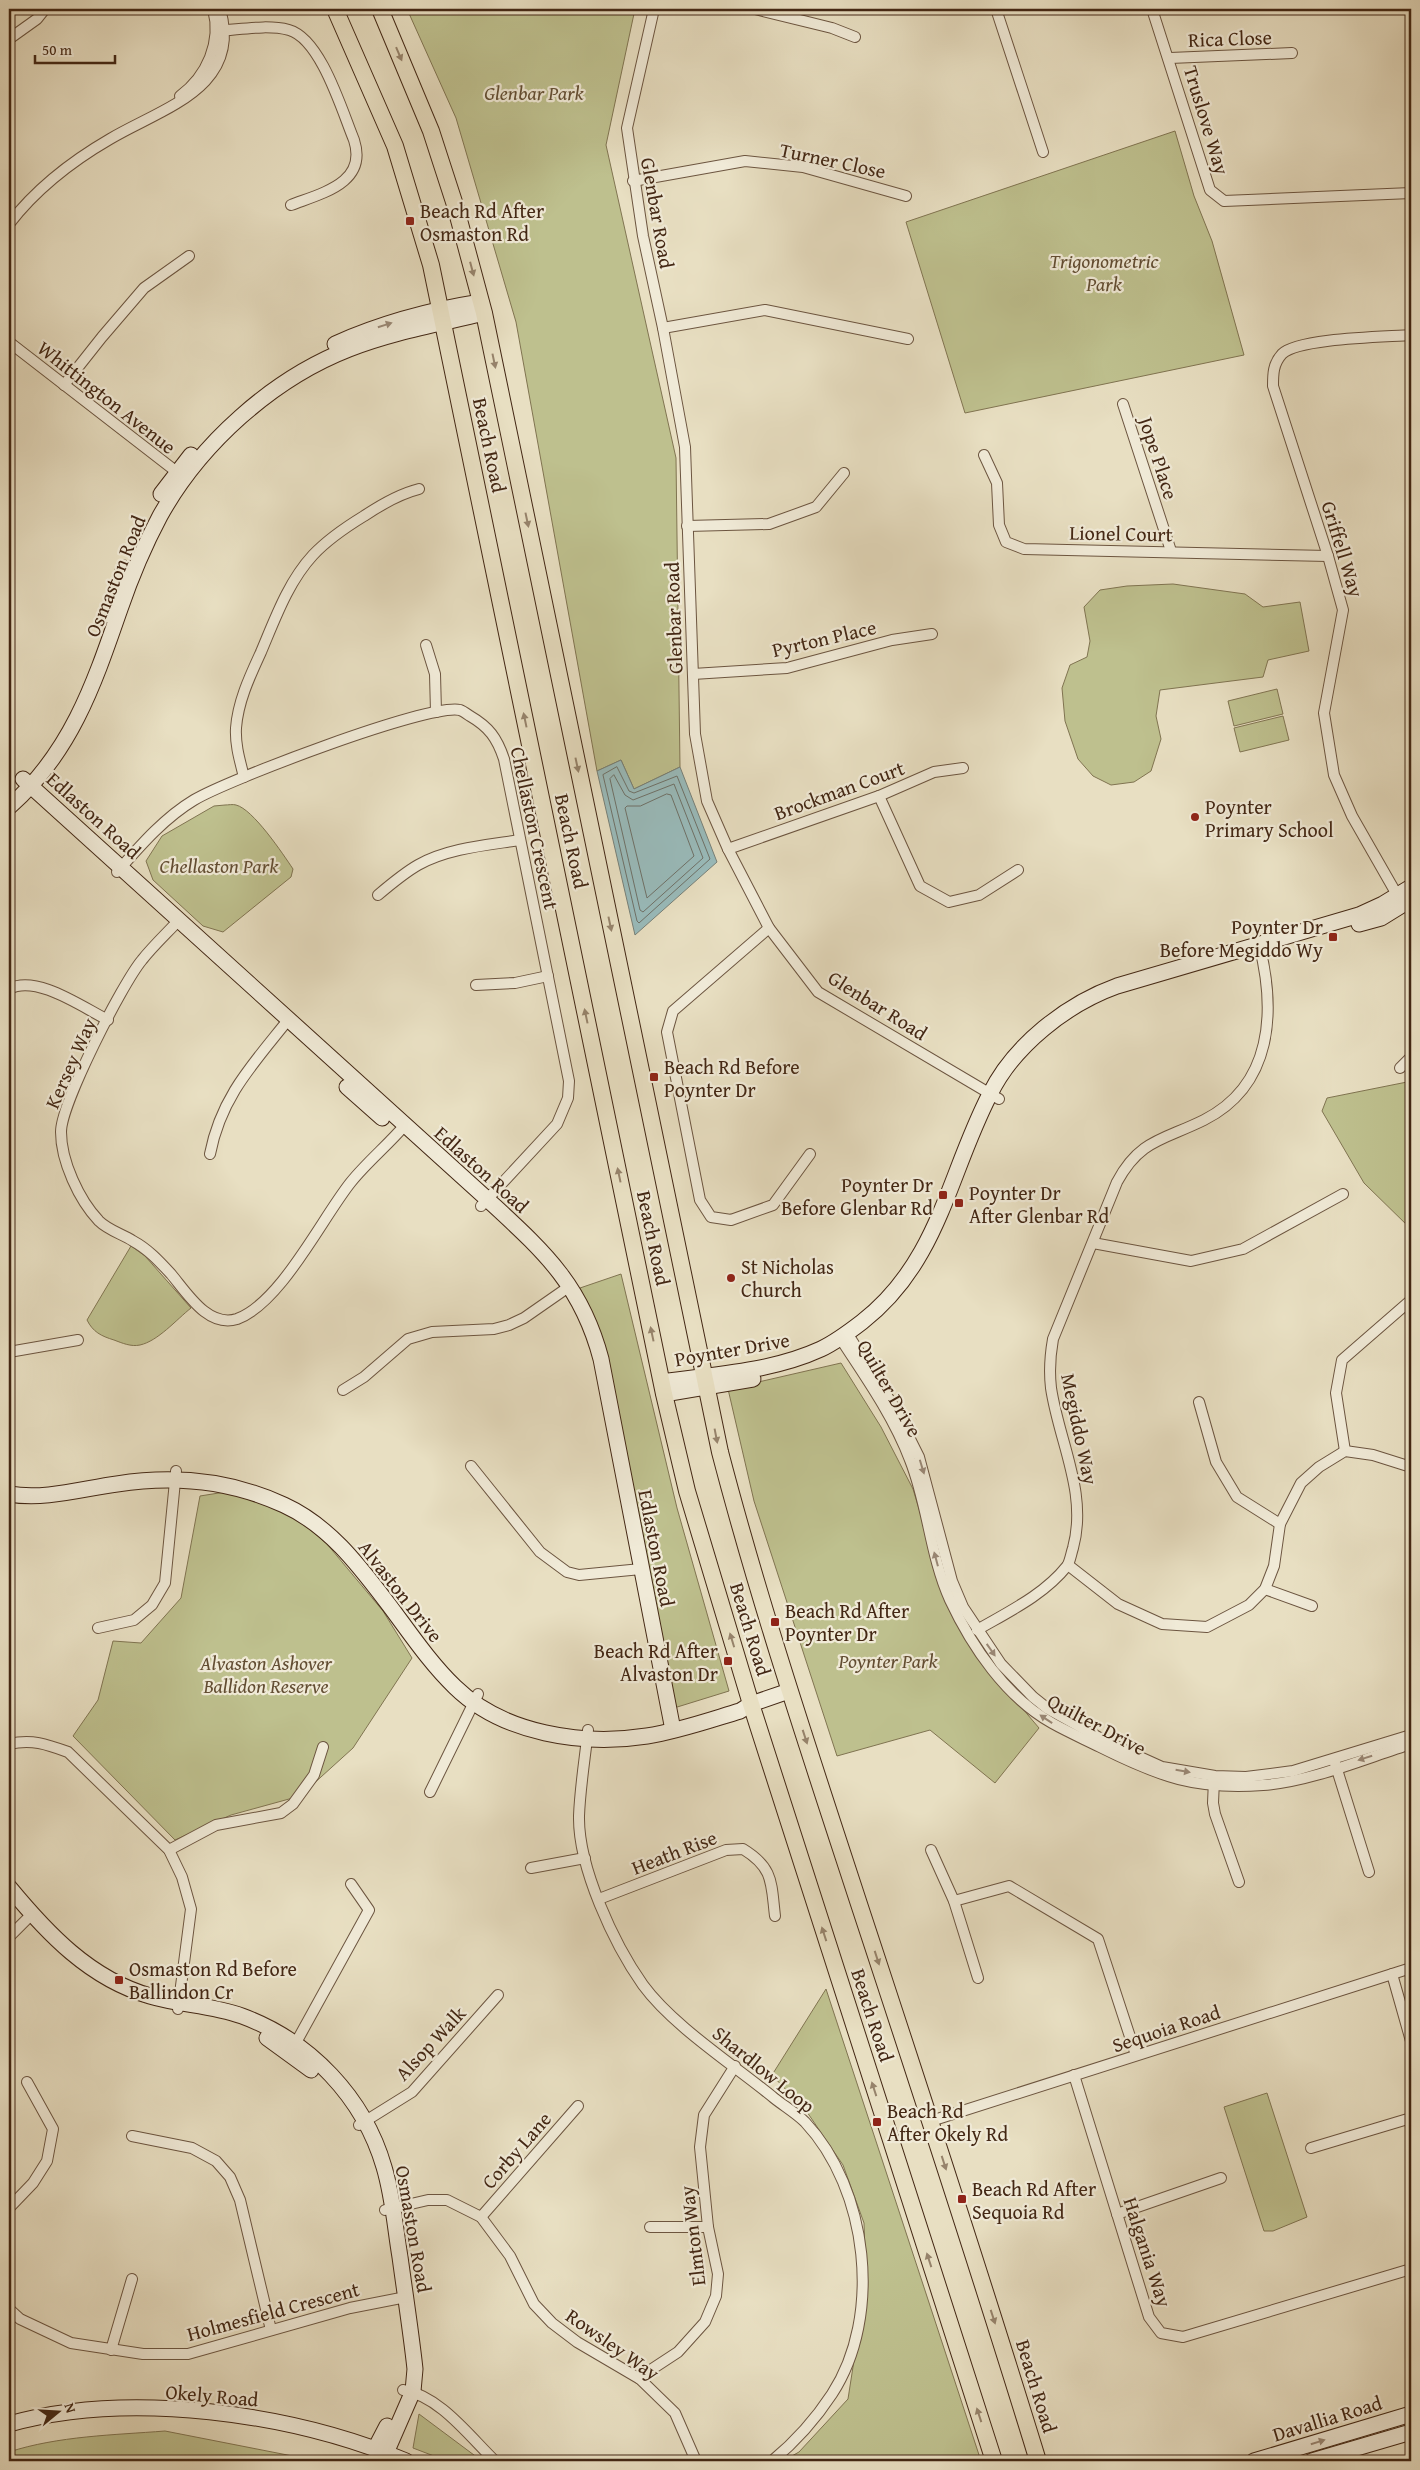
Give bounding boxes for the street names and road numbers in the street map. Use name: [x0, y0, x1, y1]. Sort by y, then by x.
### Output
street label: Rica Close: [1188, 22, 1272, 54]
street label: Truslove Way: [1177, 62, 1237, 178]
street label: Turner Close: [777, 135, 889, 185]
street label: Glenbar Road: [634, 155, 682, 271]
street label: Whittington Avenue: [31, 334, 183, 460]
street label: Beach Road: [466, 395, 514, 495]
street label: Jope Place: [1131, 410, 1186, 503]
street label: Griffell Way: [1315, 497, 1371, 601]
street label: Osmaston Road: [77, 511, 153, 641]
street label: Lionel Court: [1069, 518, 1173, 548]
street label: Glenbar Road: [657, 561, 689, 675]
street label: Pyrton Place: [769, 612, 879, 664]
street label: Chellaston Crescent: [504, 744, 566, 912]
street label: Brockman Court: [770, 753, 908, 827]
street label: Edlaston Road: [40, 765, 148, 866]
street label: Beach Road: [548, 791, 596, 891]
street label: Glenbar Road: [823, 963, 934, 1047]
street label: Kersey Way: [37, 1013, 103, 1113]
street label: Edlaston Road: [428, 1119, 536, 1220]
street label: Beach Road: [630, 1188, 678, 1288]
street label: Poynter Drive: [672, 1325, 792, 1373]
street label: Quilter Drive: [850, 1334, 930, 1442]
street label: Megiddo Way: [1054, 1371, 1106, 1487]
street label: Edlaston Road: [631, 1487, 683, 1609]
street label: Alvaston Drive: [352, 1534, 450, 1648]
street label: Beach Road: [723, 1579, 779, 1680]
street label: Quilter Drive: [1042, 1686, 1152, 1762]
street label: Heath Rise: [627, 1822, 721, 1882]
street label: Beach Road: [844, 1965, 902, 2066]
street label: Sequoia Road: [1108, 1997, 1224, 2059]
street label: Alsop Walk: [388, 1999, 473, 2087]
street label: Shardlow Loop: [707, 2019, 822, 2119]
street label: Corby Lane: [474, 2105, 558, 2195]
street label: Osmaston Road: [389, 2163, 439, 2295]
street label: Elmton Way: [671, 2184, 713, 2288]
street label: Halgania Way: [1117, 2193, 1179, 2311]
street label: Holmesfield Crescent: [183, 2274, 363, 2348]
street label: Rowsley Way: [560, 2301, 666, 2387]
street label: Beach Road: [1009, 2336, 1065, 2437]
street label: Okely Road: [164, 2376, 260, 2414]
street label: Davallia Road: [1269, 2388, 1386, 2448]

